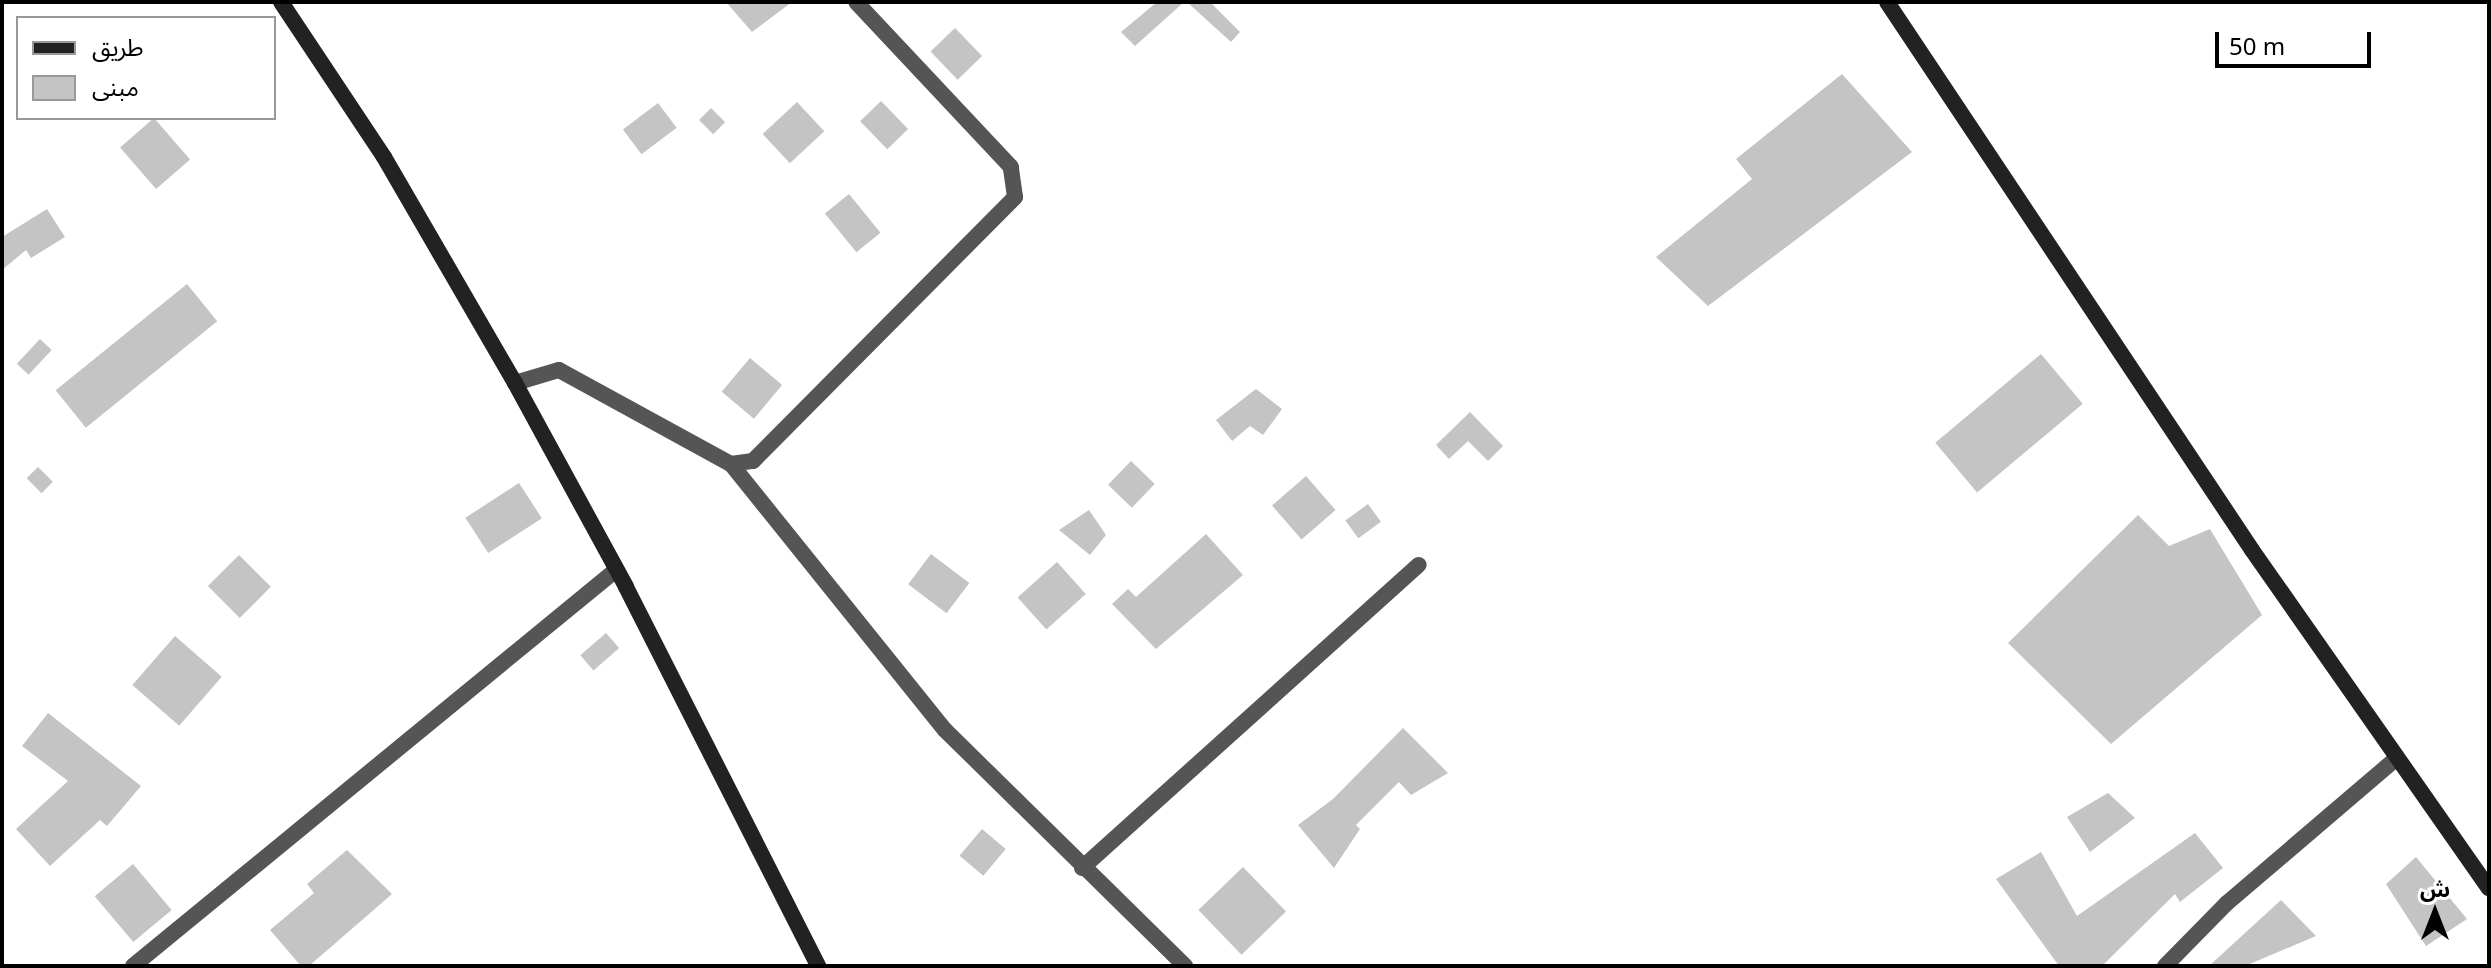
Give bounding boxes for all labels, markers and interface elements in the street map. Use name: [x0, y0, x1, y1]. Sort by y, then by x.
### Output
legend: [16, 16, 276, 120]
scale bar: [2219, 16, 2375, 66]
text: 50 m: [2229, 29, 2285, 62]
text: طريق: [92, 30, 144, 63]
text: مبنى: [92, 70, 139, 103]
north arrow: [2395, 872, 2475, 952]
text: ش: [2420, 873, 2450, 903]

